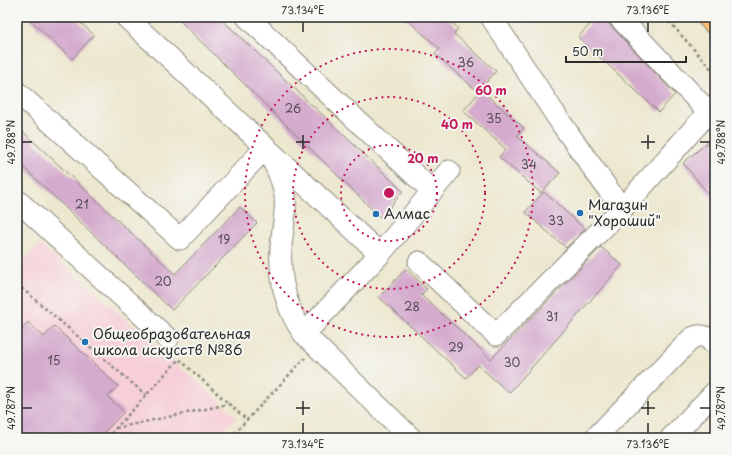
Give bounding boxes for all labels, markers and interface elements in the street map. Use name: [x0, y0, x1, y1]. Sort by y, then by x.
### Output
text: 73.134°E: [282, 2, 324, 17]
text: 73.136°E: [626, 2, 670, 17]
scale bar: [566, 38, 686, 64]
text: 50 m: [572, 42, 603, 60]
house number: 36: [458, 53, 474, 71]
text: 60 m: [475, 81, 507, 99]
house number: 26: [285, 99, 301, 117]
house number: 35: [486, 109, 502, 127]
text: 40 m: [441, 115, 473, 133]
text: 49.788°N: [3, 119, 18, 164]
text: 49.788°N: [713, 119, 728, 164]
text: 20 m: [407, 149, 439, 167]
house number: 34: [521, 155, 537, 173]
centre of rings: [382, 186, 396, 200]
place label: Магазин "Хороший": [588, 194, 661, 231]
house number: 21: [75, 195, 89, 213]
place label: Алмас: [384, 203, 430, 224]
marker: Магазин "Хороший": [575, 208, 585, 218]
marker: Алмас: [371, 209, 381, 219]
house number: 33: [548, 211, 564, 229]
house number: 19: [218, 230, 230, 248]
house number: 20: [154, 272, 172, 290]
house number: 28: [404, 297, 420, 315]
house number: 31: [546, 307, 558, 325]
place label: Общеобразовательная школа искусств №86: [93, 323, 251, 360]
marker: Общеобразовательная школа искусств №86: [80, 337, 90, 347]
house number: 29: [448, 338, 464, 356]
house number: 15: [47, 351, 61, 369]
house number: 30: [504, 353, 521, 371]
text: 49.787°N: [3, 386, 18, 430]
text: 49.787°N: [713, 386, 728, 430]
text: 73.134°E: [282, 436, 324, 451]
text: 73.136°E: [626, 436, 670, 451]

